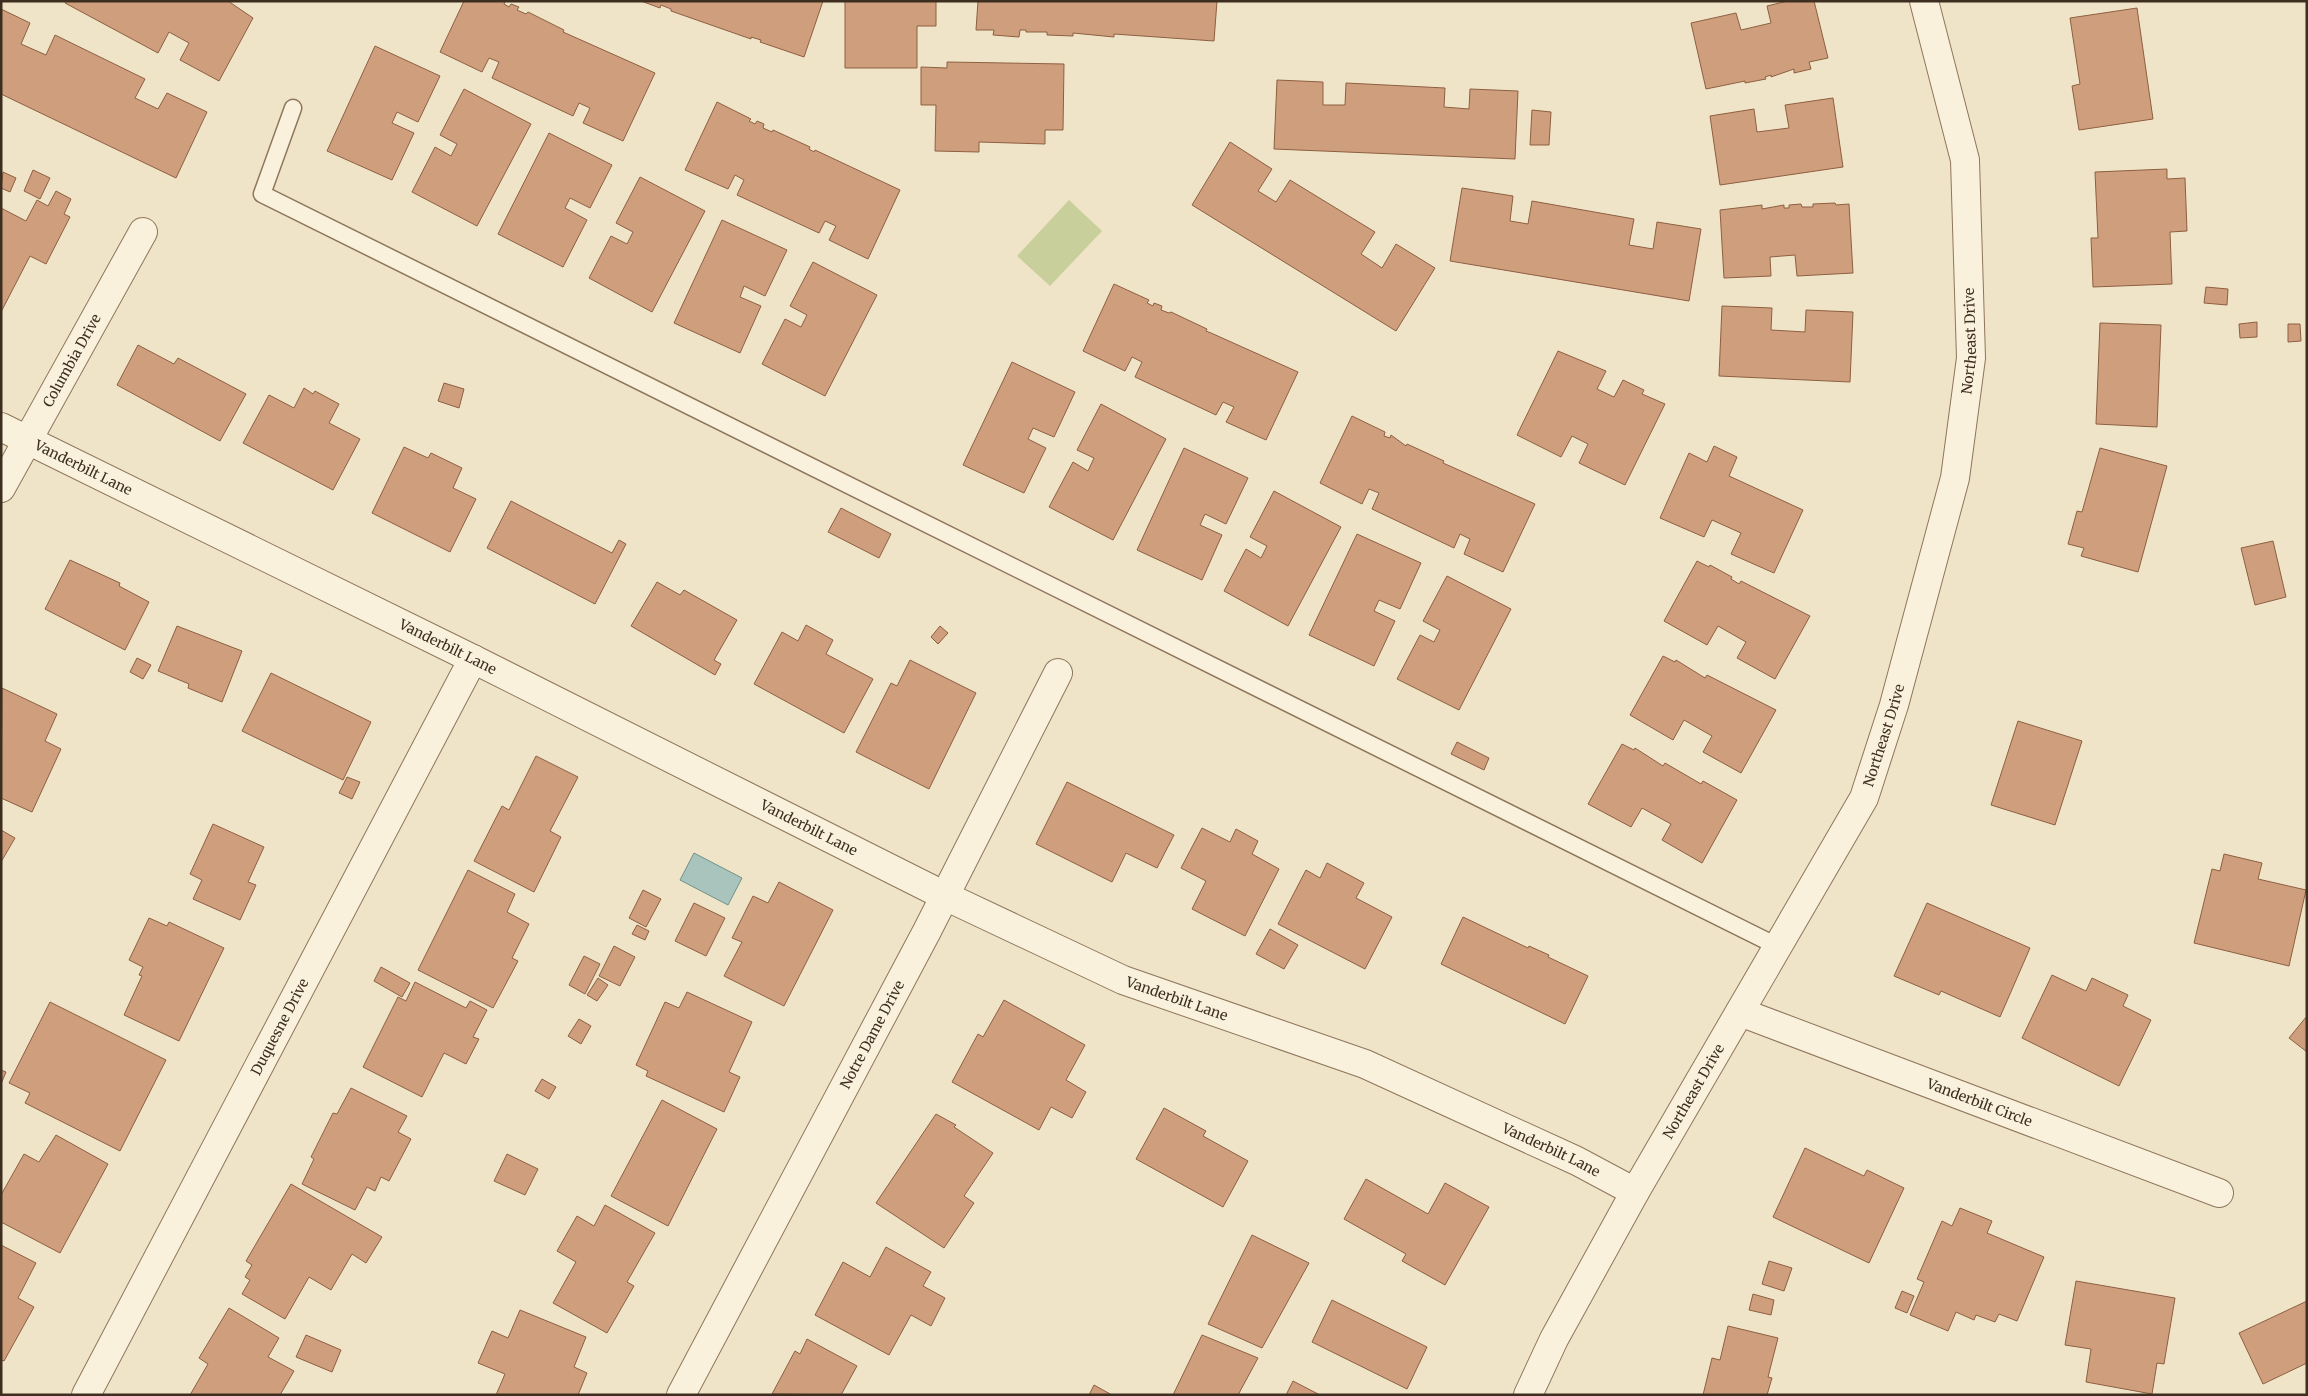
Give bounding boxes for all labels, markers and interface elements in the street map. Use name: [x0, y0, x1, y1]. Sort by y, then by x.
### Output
street label: Northeast Drive: [1957, 288, 1980, 395]
street label: Columbia Drive: [39, 311, 105, 410]
street label: Vanderbilt Lane: [31, 436, 135, 499]
street label: Vanderbilt Lane: [395, 615, 500, 678]
street label: Northeast Drive: [1859, 682, 1908, 789]
street label: Vanderbilt Lane: [757, 795, 861, 860]
street label: Vanderbilt Lane: [1123, 972, 1230, 1025]
street label: Duquesne Drive: [247, 975, 312, 1078]
street label: Notre Dame Drive: [836, 977, 908, 1092]
street label: Northeast Drive: [1659, 1041, 1728, 1142]
street label: Vanderbilt Circle: [1923, 1074, 2035, 1131]
street label: Vanderbilt Lane: [1498, 1119, 1603, 1181]

